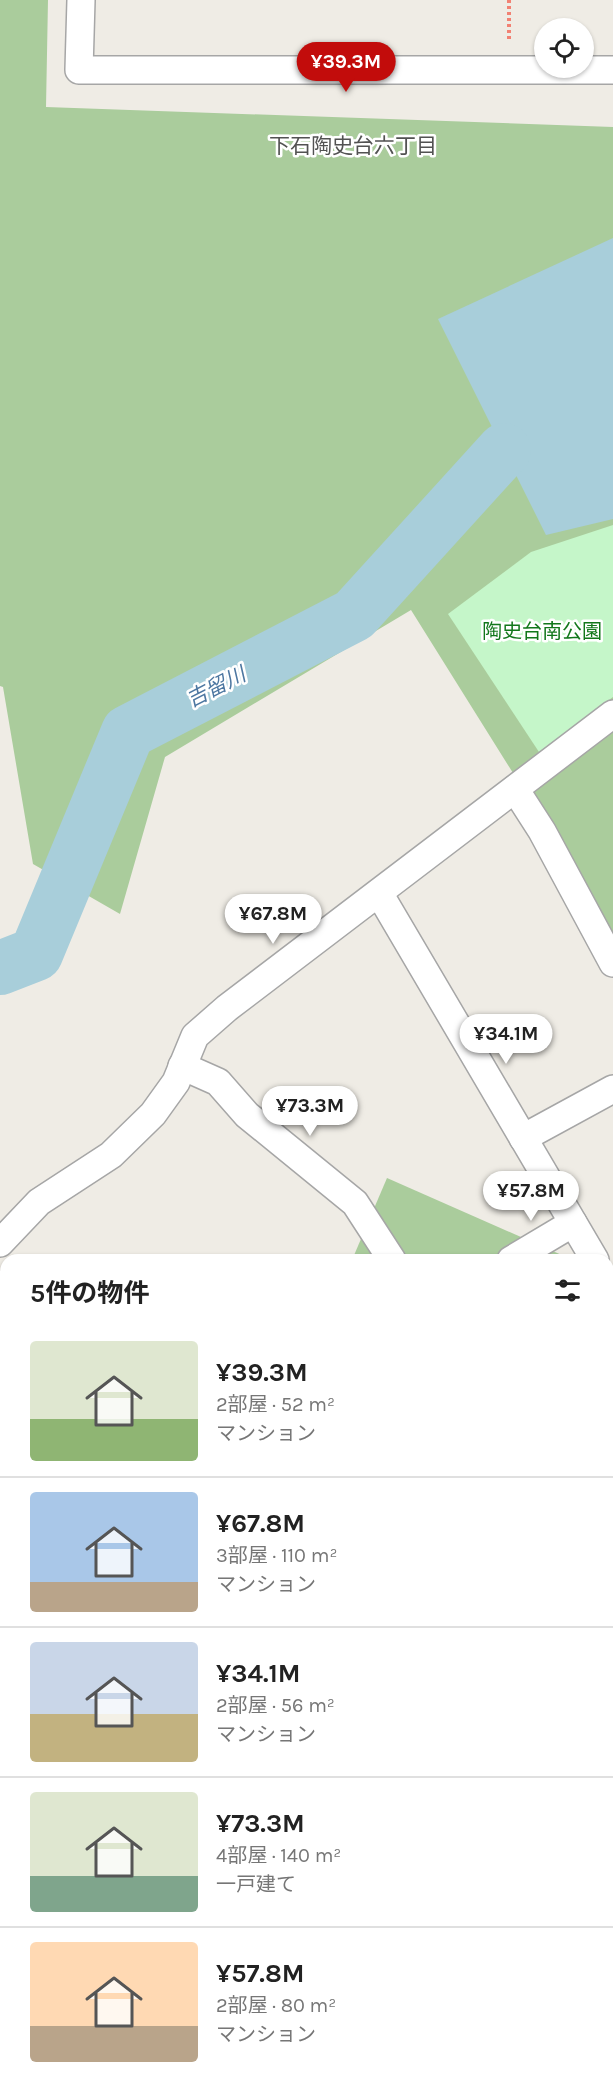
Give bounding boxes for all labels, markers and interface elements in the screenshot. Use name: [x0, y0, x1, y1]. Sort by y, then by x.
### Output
map controls: [534, 18, 594, 78]
button: locate: [534, 18, 594, 78]
pin: ¥39.3M: [297, 42, 395, 93]
text: ¥39.3M: [311, 50, 381, 73]
district label: 下石陶史台六丁目: [269, 134, 437, 158]
park label: 陶史台南公園: [482, 620, 602, 643]
water label: 吉留川: [182, 661, 251, 712]
pin: ¥67.8M: [224, 894, 322, 945]
text: ¥67.8M: [239, 902, 307, 925]
pin: ¥34.1M: [457, 1014, 555, 1065]
text: ¥34.1M: [474, 1022, 539, 1045]
pin: ¥73.3M: [261, 1086, 359, 1137]
text: ¥73.3M: [276, 1094, 344, 1117]
pin: ¥57.8M: [482, 1171, 580, 1222]
text: ¥57.8M: [497, 1179, 565, 1202]
icon: filters: [551, 1274, 584, 1307]
text: 5件の物件: [30, 1278, 149, 1309]
text: ¥39.3M: [216, 1357, 308, 1388]
icon: home: [78, 1365, 150, 1437]
text: 2部屋 · 52 m²: [216, 1393, 335, 1416]
text: マンション: [216, 1422, 316, 1445]
text: ¥67.8M: [216, 1508, 305, 1539]
icon: home: [78, 1516, 150, 1588]
text: 3部屋 · 110 m²: [216, 1544, 337, 1567]
text: マンション: [216, 1573, 316, 1596]
text: ¥34.1M: [216, 1658, 301, 1689]
icon: home: [78, 1666, 150, 1738]
text: 2部屋 · 56 m²: [216, 1694, 335, 1717]
text: マンション: [216, 1723, 316, 1746]
text: ¥73.3M: [216, 1808, 305, 1839]
icon: home: [78, 1816, 150, 1888]
text: 4部屋 · 140 m²: [216, 1844, 341, 1867]
text: 一戸建て: [216, 1873, 296, 1896]
text: ¥57.8M: [216, 1958, 304, 1989]
icon: home: [78, 1966, 150, 2038]
text: 2部屋 · 80 m²: [216, 1994, 336, 2017]
text: マンション: [216, 2023, 316, 2046]

